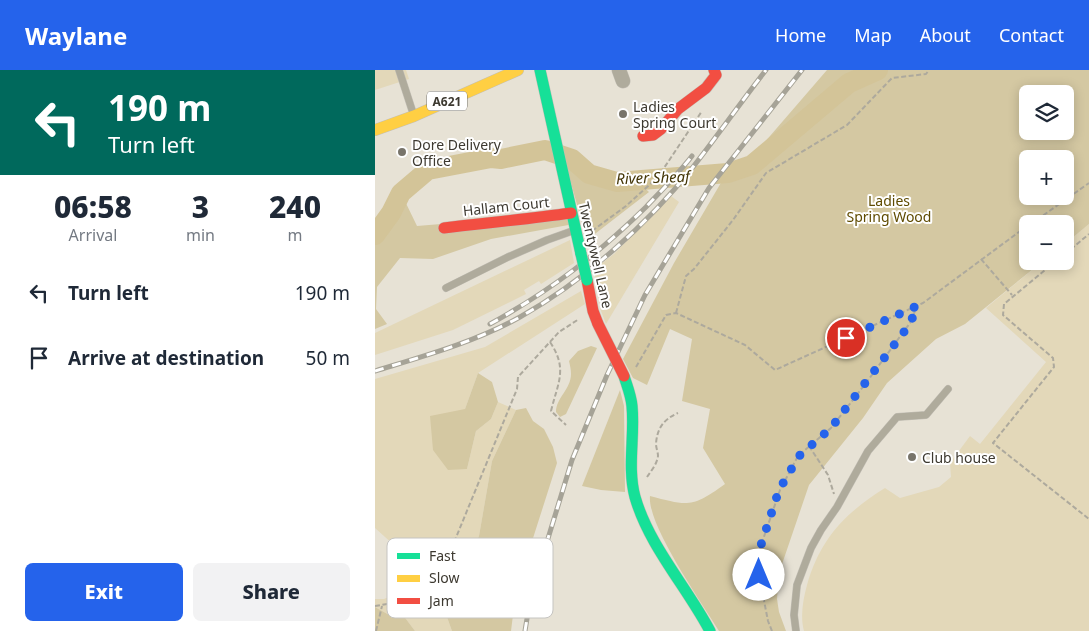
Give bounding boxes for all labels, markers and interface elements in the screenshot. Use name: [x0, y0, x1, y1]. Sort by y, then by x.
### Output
text: Waylane: [25, 19, 127, 52]
text: Home: [775, 23, 826, 47]
text: Map: [854, 23, 892, 47]
text: About: [920, 23, 971, 47]
text: Contact: [999, 23, 1064, 47]
text: 190 m: [108, 84, 211, 131]
map controls: [1019, 85, 1074, 270]
button: layers: [1019, 85, 1074, 140]
icon: left: [25, 90, 90, 155]
road number: A621: [427, 92, 467, 110]
place label: Ladies Spring Court: [633, 97, 716, 132]
marker: Ladies Spring Court: [617, 108, 629, 120]
text: Turn left: [108, 129, 195, 159]
place label: Dore Delivery Office: [412, 135, 502, 170]
marker: Dore Delivery Office: [396, 146, 408, 158]
button: +: [1019, 150, 1074, 205]
water label: River Sheaf: [616, 166, 692, 188]
text: 06:58: [54, 186, 132, 227]
text: 3: [192, 186, 209, 227]
text: 240: [269, 186, 321, 227]
park label: Ladies Spring Wood: [847, 191, 931, 226]
street label: Hallam Court: [462, 192, 550, 220]
street label: Twentywell Lane: [575, 200, 618, 310]
button: −: [1019, 215, 1074, 270]
text: Arrival: [69, 224, 117, 246]
text: min: [186, 224, 215, 246]
text: m: [287, 224, 302, 246]
icon: left: [25, 279, 53, 307]
text: Turn left: [68, 280, 149, 306]
text: 190 m: [295, 280, 350, 306]
pin: [825, 317, 867, 359]
icon: arrive: [832, 324, 860, 352]
icon: arrive: [25, 344, 53, 372]
text: Arrive at destination: [68, 345, 264, 371]
text: 50 m: [306, 345, 350, 371]
place label: Club house: [922, 448, 996, 467]
marker: Club house: [906, 451, 918, 463]
legend: [387, 538, 553, 618]
text: Fast: [429, 546, 456, 565]
position arrow: [732, 548, 784, 600]
button: Exit: [25, 563, 183, 621]
button: Share: [193, 563, 350, 621]
text: Slow: [429, 568, 460, 587]
text: Jam: [427, 591, 454, 610]

